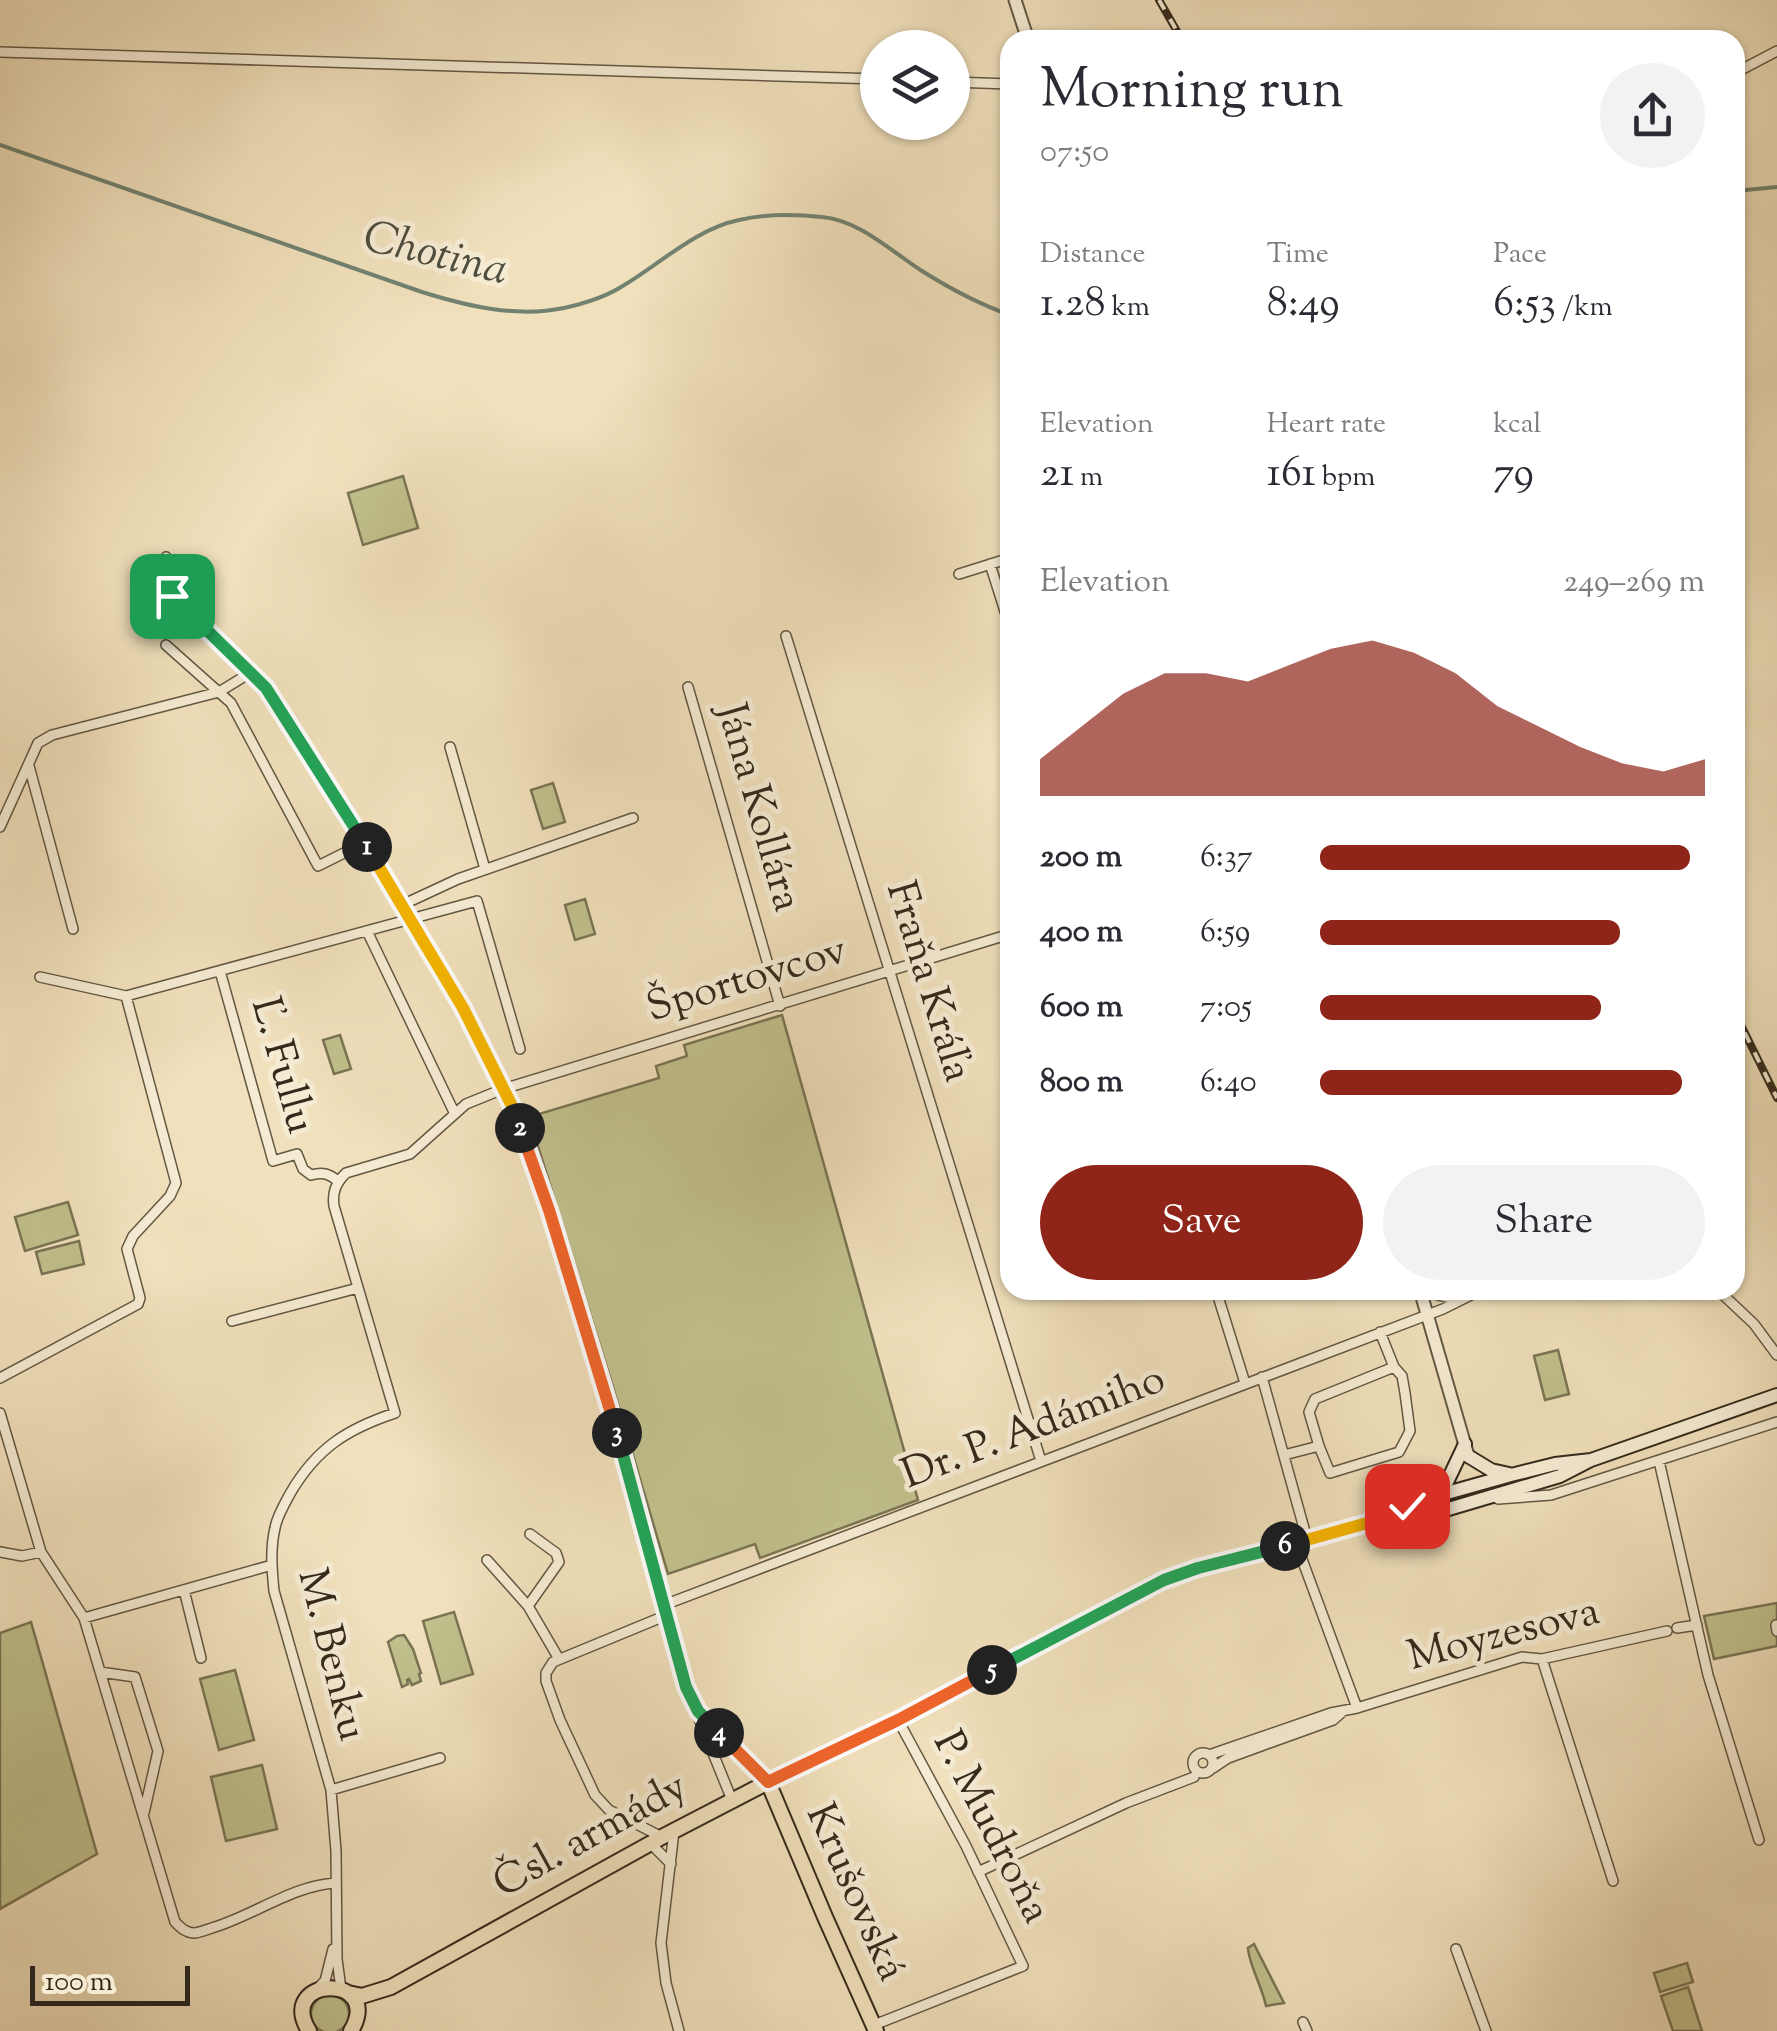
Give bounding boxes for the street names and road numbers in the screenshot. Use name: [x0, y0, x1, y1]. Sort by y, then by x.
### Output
street label: Jána Kollára: [698, 695, 815, 919]
street label: Fraňa Kráľa: [868, 874, 986, 1090]
street label: Športovcov: [639, 922, 855, 1040]
street label: Ľ. Fullu: [233, 991, 329, 1141]
street label: Dr. P. Adámiho: [894, 1351, 1174, 1507]
street label: M. Benku: [280, 1563, 380, 1747]
street label: Moyzesova: [1402, 1583, 1606, 1689]
street label: P. Mudroňa: [916, 1721, 1064, 1935]
street label: Čsl. armády: [483, 1759, 699, 1915]
street label: Krušovská: [788, 1795, 920, 1991]

